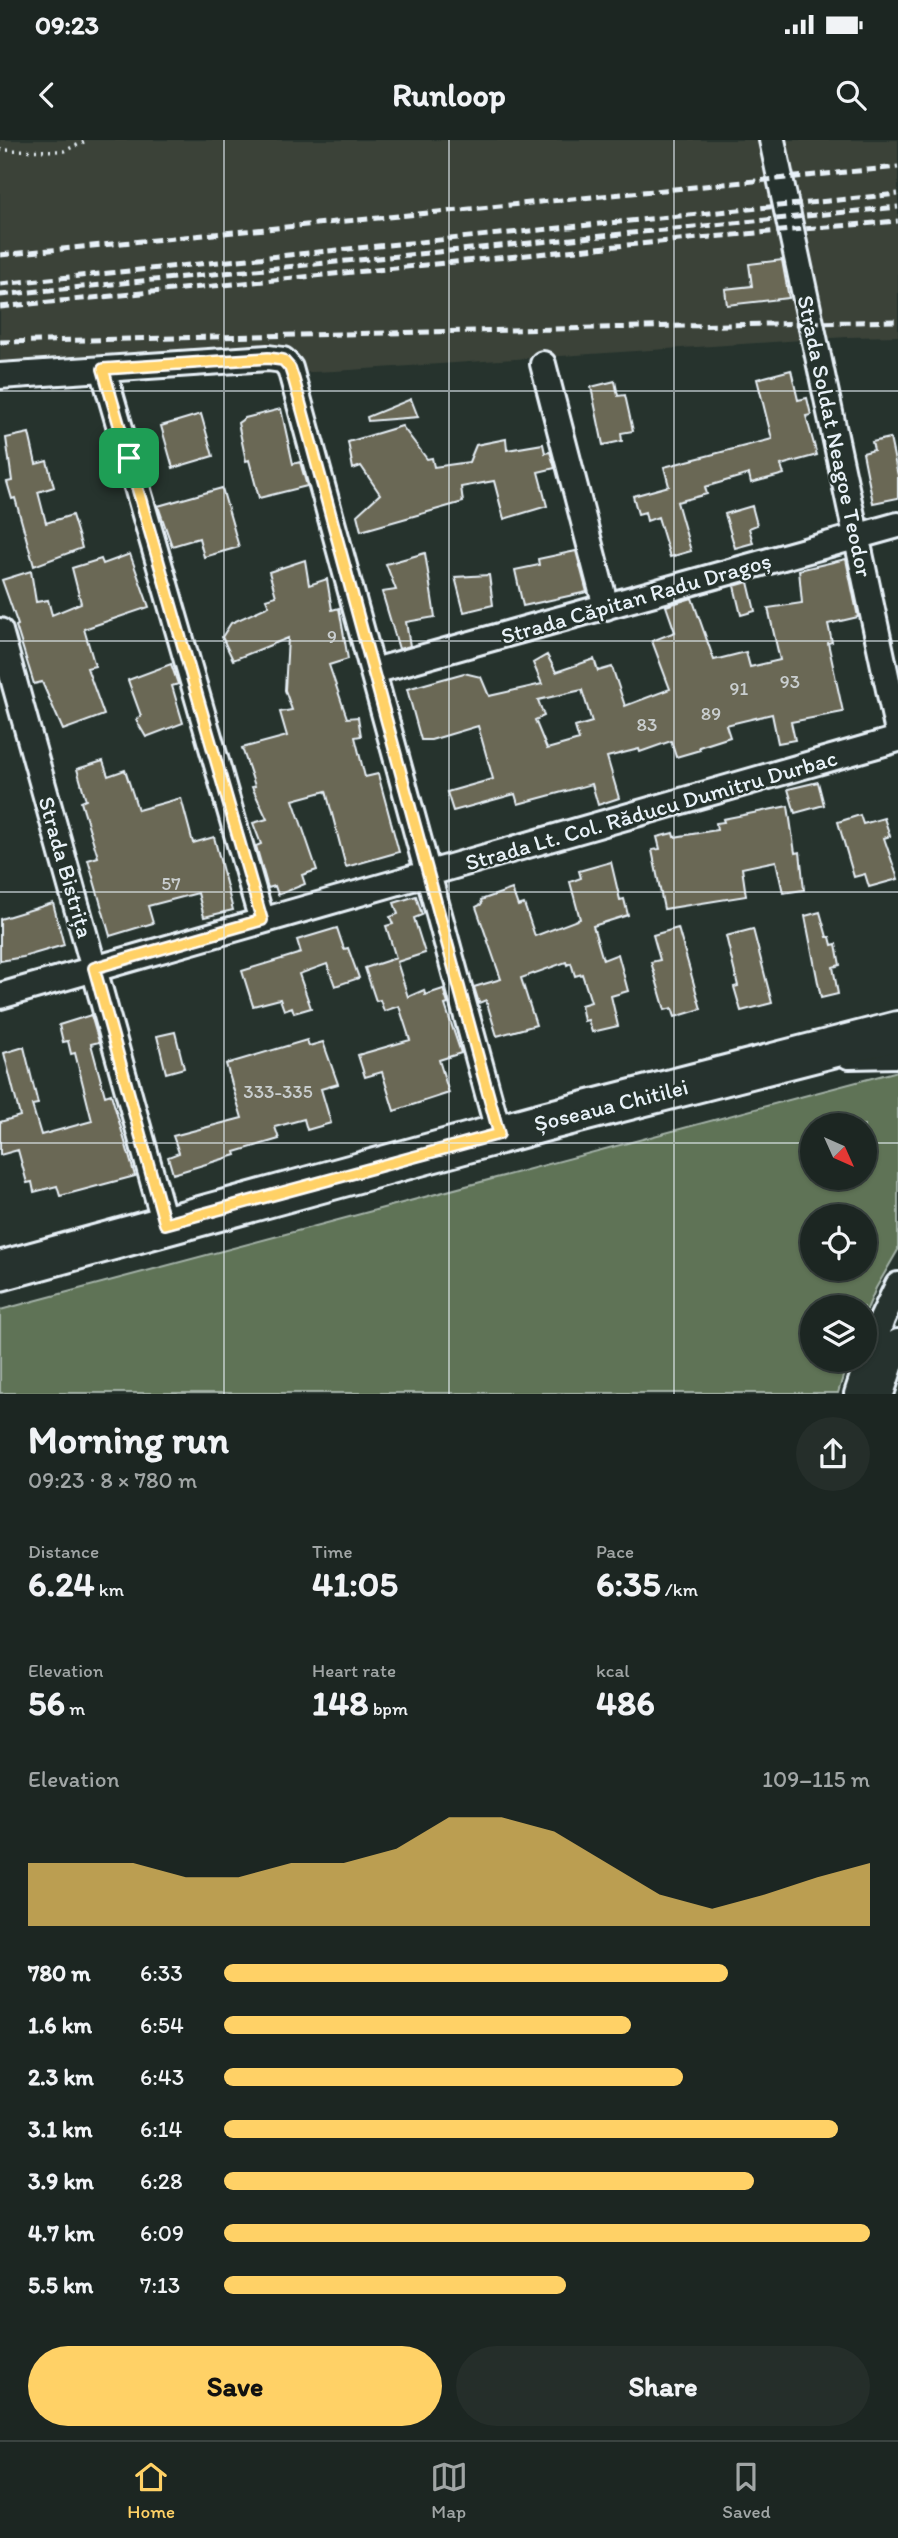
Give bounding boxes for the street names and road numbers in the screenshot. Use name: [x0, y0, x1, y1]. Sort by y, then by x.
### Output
street label: Strada Soldat Neagoe Teodor: [791, 293, 879, 580]
street label: Strada Căpitan Radu Dragoș: [498, 546, 774, 650]
street label: Strada Lt. Col. Răducu Dumitru Durbac: [462, 743, 840, 877]
street label: Strada Bistrița: [32, 793, 100, 941]
street label: Șoseaua Chitilei: [531, 1072, 691, 1138]

